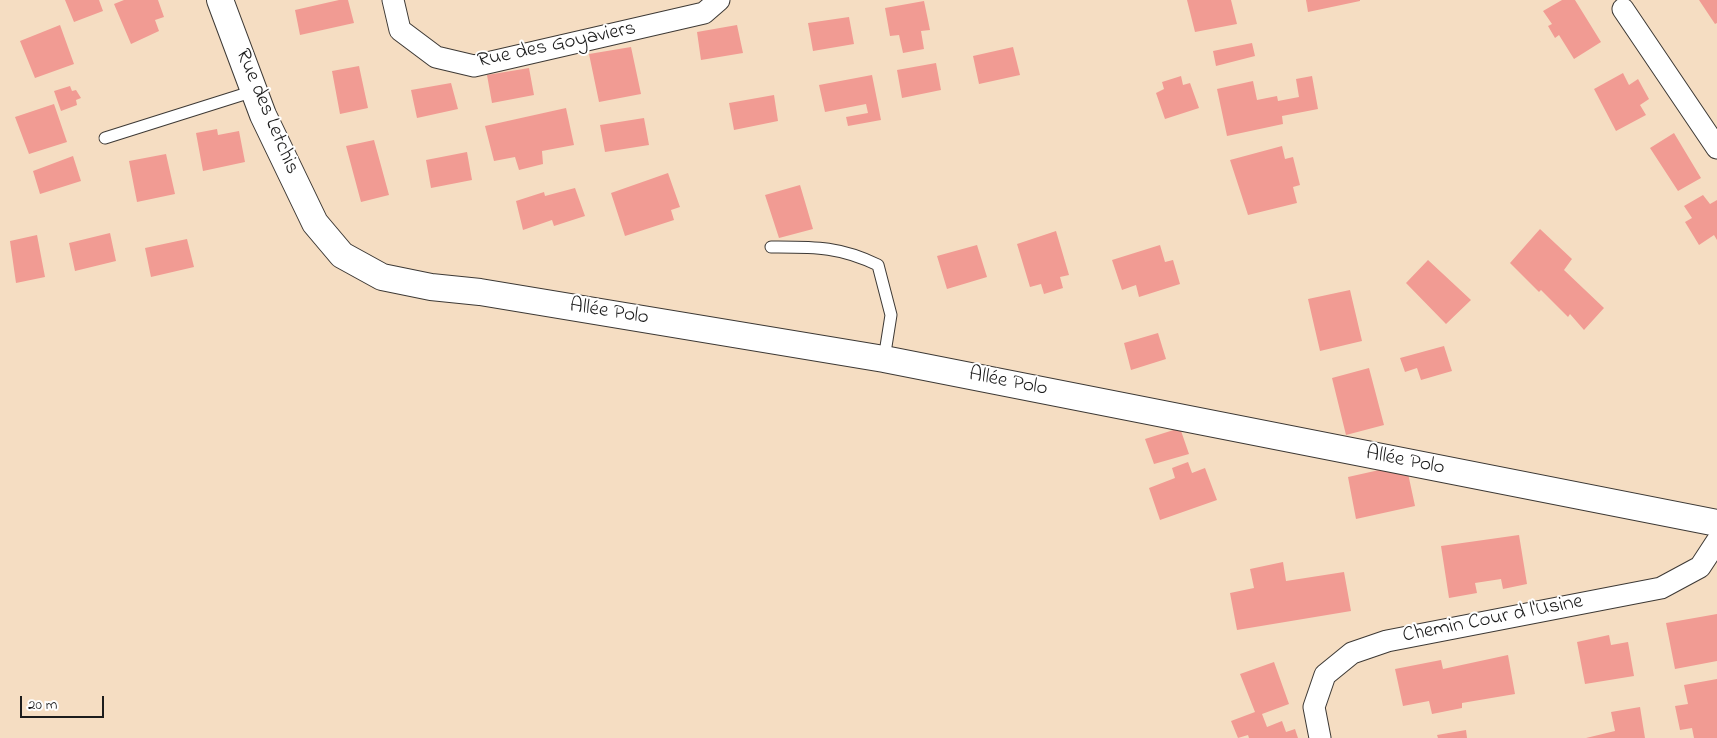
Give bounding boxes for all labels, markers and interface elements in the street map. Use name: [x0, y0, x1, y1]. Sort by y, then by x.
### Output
street label: Rue des Goyaviers: [476, 17, 638, 75]
street label: Rue des Letchis: [228, 46, 304, 178]
street label: Allée Polo: [568, 294, 650, 332]
street label: Allée Polo: [966, 363, 1050, 403]
street label: Allée Polo: [1363, 442, 1447, 482]
street label: Chemin Cour d l'Usine: [1401, 590, 1585, 650]
scale bar: [22, 686, 106, 718]
text: 20 m: [28, 694, 57, 716]

